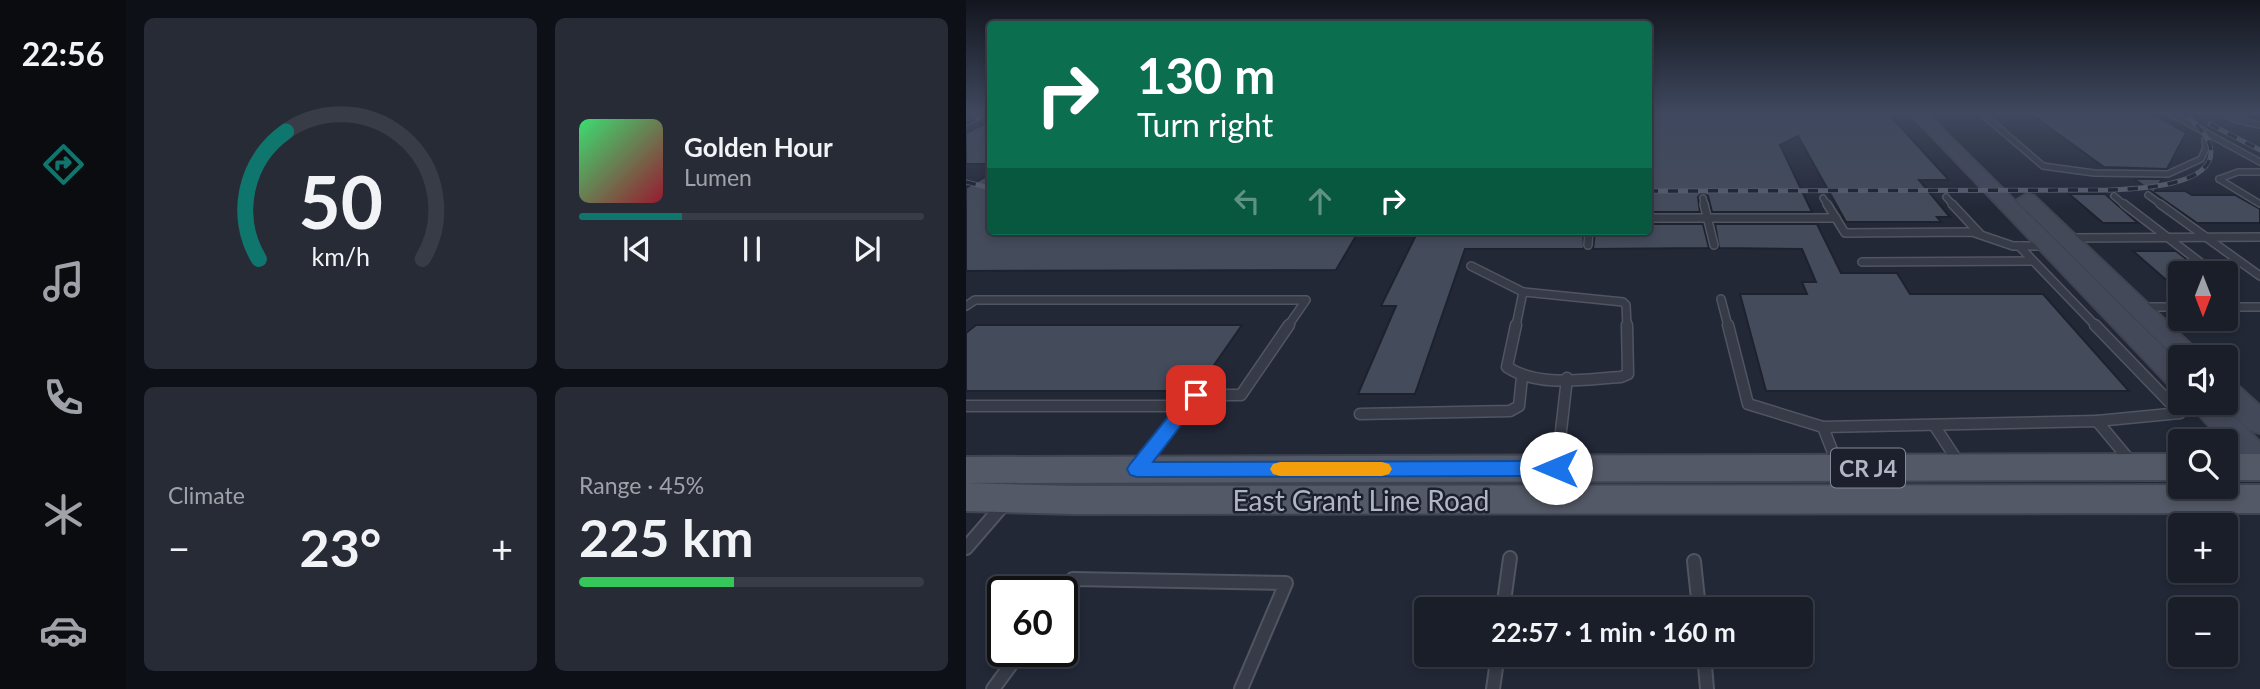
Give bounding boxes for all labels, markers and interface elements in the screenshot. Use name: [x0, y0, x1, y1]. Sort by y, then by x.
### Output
text: 22:56: [22, 34, 104, 73]
text: 130 m: [1137, 46, 1275, 104]
icon: right: [1022, 49, 1113, 140]
text: Turn right: [1137, 105, 1273, 144]
text: Golden Hour: [684, 131, 833, 163]
icon: directions: [39, 140, 88, 189]
text: 50: [298, 158, 383, 246]
text: Lumen: [684, 163, 752, 191]
icon: left: [1228, 182, 1266, 220]
icon: ahead: [1301, 182, 1339, 220]
icon: right: [1374, 182, 1412, 220]
icon: previous: [618, 230, 656, 268]
icon: pause: [733, 230, 771, 268]
icon: next: [848, 230, 886, 268]
text: km/h: [311, 241, 370, 271]
icon: music: [39, 257, 88, 306]
north arrow: [2168, 261, 2238, 331]
map controls: [2168, 261, 2238, 667]
button: sound: [2168, 345, 2238, 415]
pin: [1166, 365, 1226, 425]
icon: phone: [39, 373, 88, 422]
icon: arrive: [1177, 376, 1215, 414]
button: search: [2168, 429, 2238, 499]
position arrow: [1519, 431, 1593, 505]
road number: CR J4: [1831, 448, 1905, 488]
text: Range · 45%: [579, 471, 704, 499]
text: Climate: [168, 481, 245, 509]
street label: East Grant Line Road: [1233, 483, 1489, 517]
icon: climate: [39, 490, 88, 539]
text: 225 km: [579, 506, 753, 568]
button: +: [2168, 513, 2238, 583]
text: 23°: [300, 516, 381, 578]
text: −: [168, 525, 190, 571]
text: +: [491, 525, 513, 571]
speed limit sign: 60: [987, 576, 1078, 667]
button: −: [2168, 597, 2238, 667]
icon: car: [39, 606, 88, 655]
text: 22:57 · 1 min · 160 m: [1491, 616, 1736, 648]

